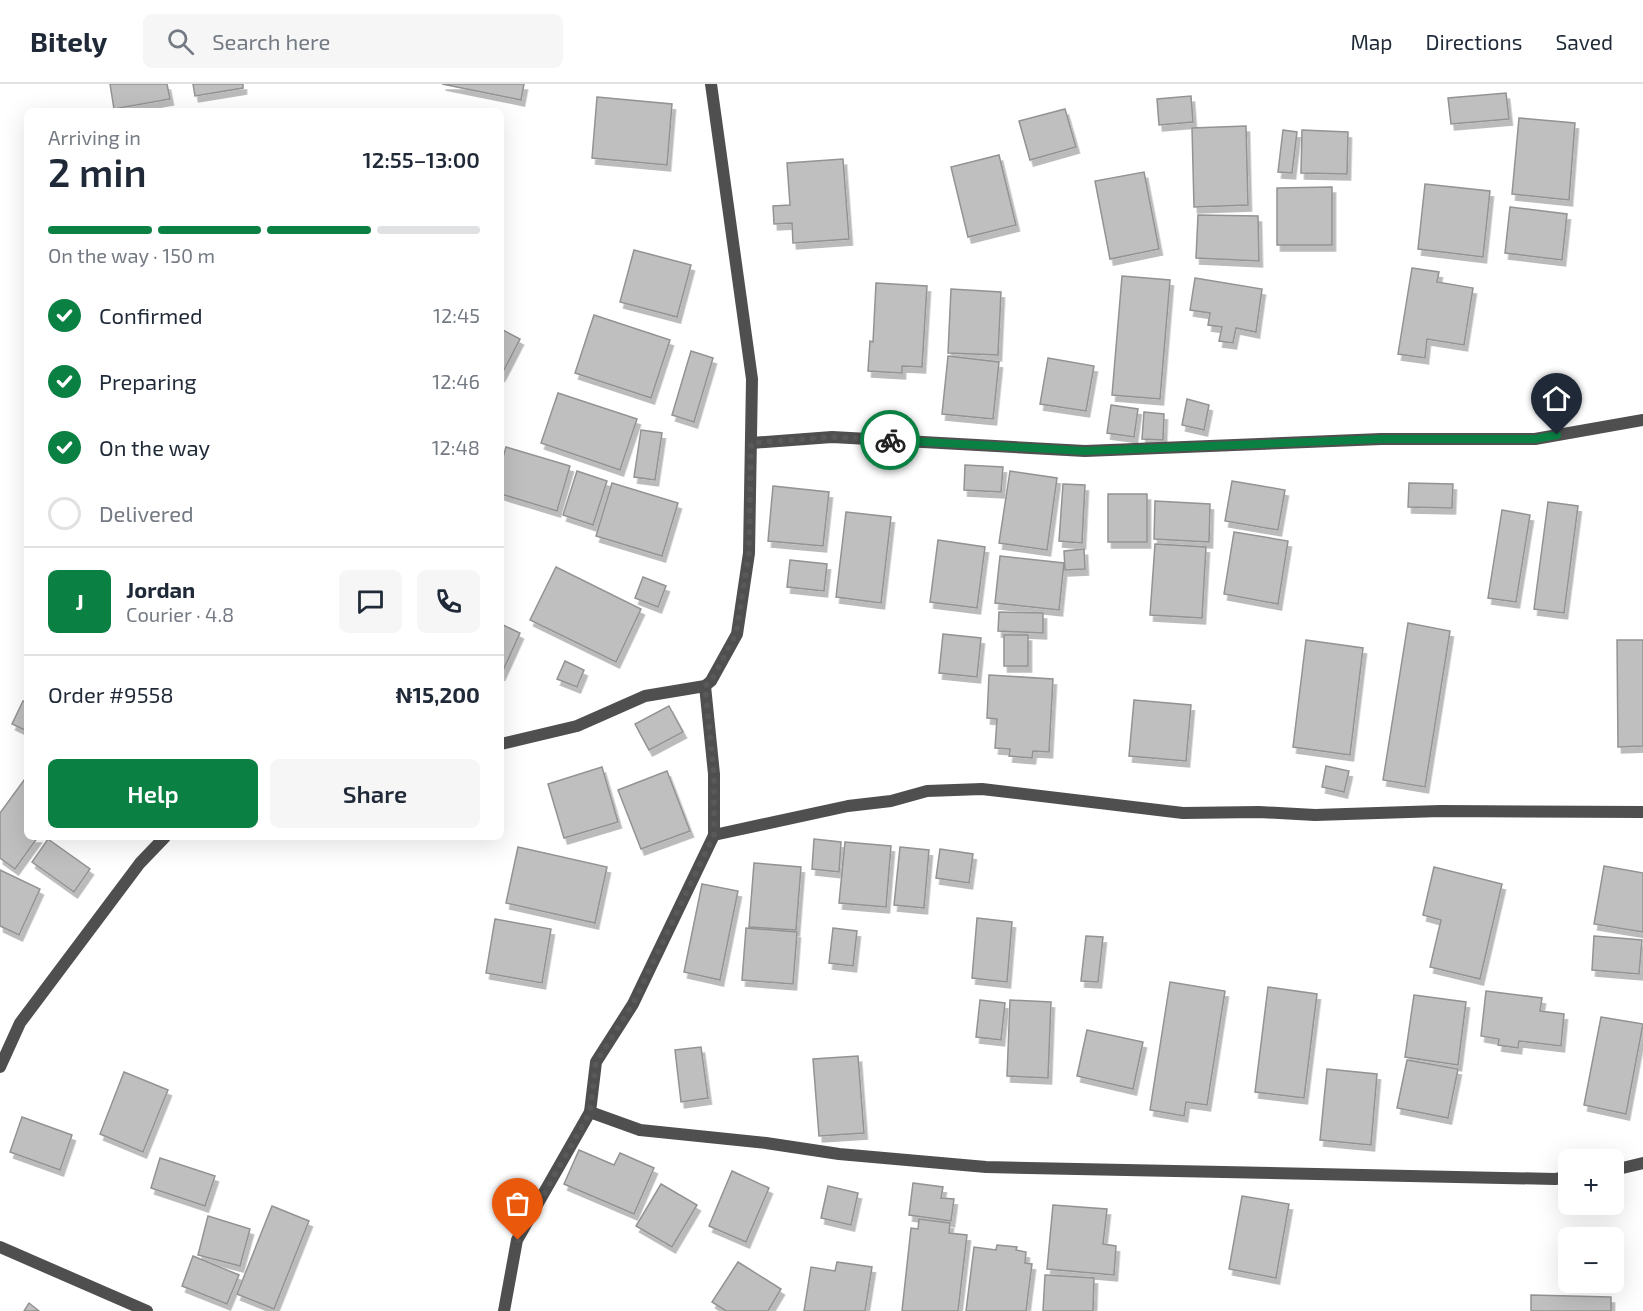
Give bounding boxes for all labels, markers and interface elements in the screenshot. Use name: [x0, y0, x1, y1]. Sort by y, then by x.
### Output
search box: [143, 14, 563, 68]
text: Bitely: [30, 24, 107, 58]
icon: search: [164, 25, 197, 58]
text: Search here: [212, 28, 330, 54]
text: Map: [1350, 29, 1393, 54]
text: Directions: [1426, 29, 1522, 54]
text: Saved: [1555, 29, 1613, 54]
text: Arriving in: [48, 125, 141, 149]
text: 12:55–13:00: [363, 146, 480, 172]
text: 2 min: [48, 148, 147, 195]
text: On the way · 150 m: [48, 243, 215, 267]
icon: check: [48, 299, 81, 332]
text: Confirmed: [99, 302, 203, 328]
text: 12:45: [433, 303, 480, 327]
icon: check: [48, 365, 81, 398]
text: Preparing: [99, 368, 197, 394]
text: 12:46: [432, 369, 480, 393]
pin: [1531, 373, 1582, 435]
icon: home: [1540, 382, 1573, 415]
courier: [860, 410, 920, 470]
icon: bike: [874, 424, 907, 457]
icon: check: [48, 431, 81, 464]
text: On the way: [99, 434, 210, 460]
text: 12:48: [432, 435, 480, 459]
text: Delivered: [99, 500, 194, 526]
button: chat: [339, 570, 402, 633]
button: phone: [417, 570, 480, 633]
text: Jordan: [126, 576, 195, 602]
text: J: [75, 588, 84, 614]
text: Courier · 4.8: [126, 602, 234, 626]
text: Order #9558: [48, 681, 174, 707]
text: ₦15,200: [395, 681, 480, 707]
button: Help: [48, 759, 258, 828]
button: Share: [270, 759, 480, 828]
map controls: [1558, 1149, 1624, 1293]
button: +: [1558, 1149, 1624, 1215]
pin: [492, 1178, 543, 1240]
icon: bag: [501, 1187, 534, 1220]
button: −: [1558, 1227, 1624, 1293]

